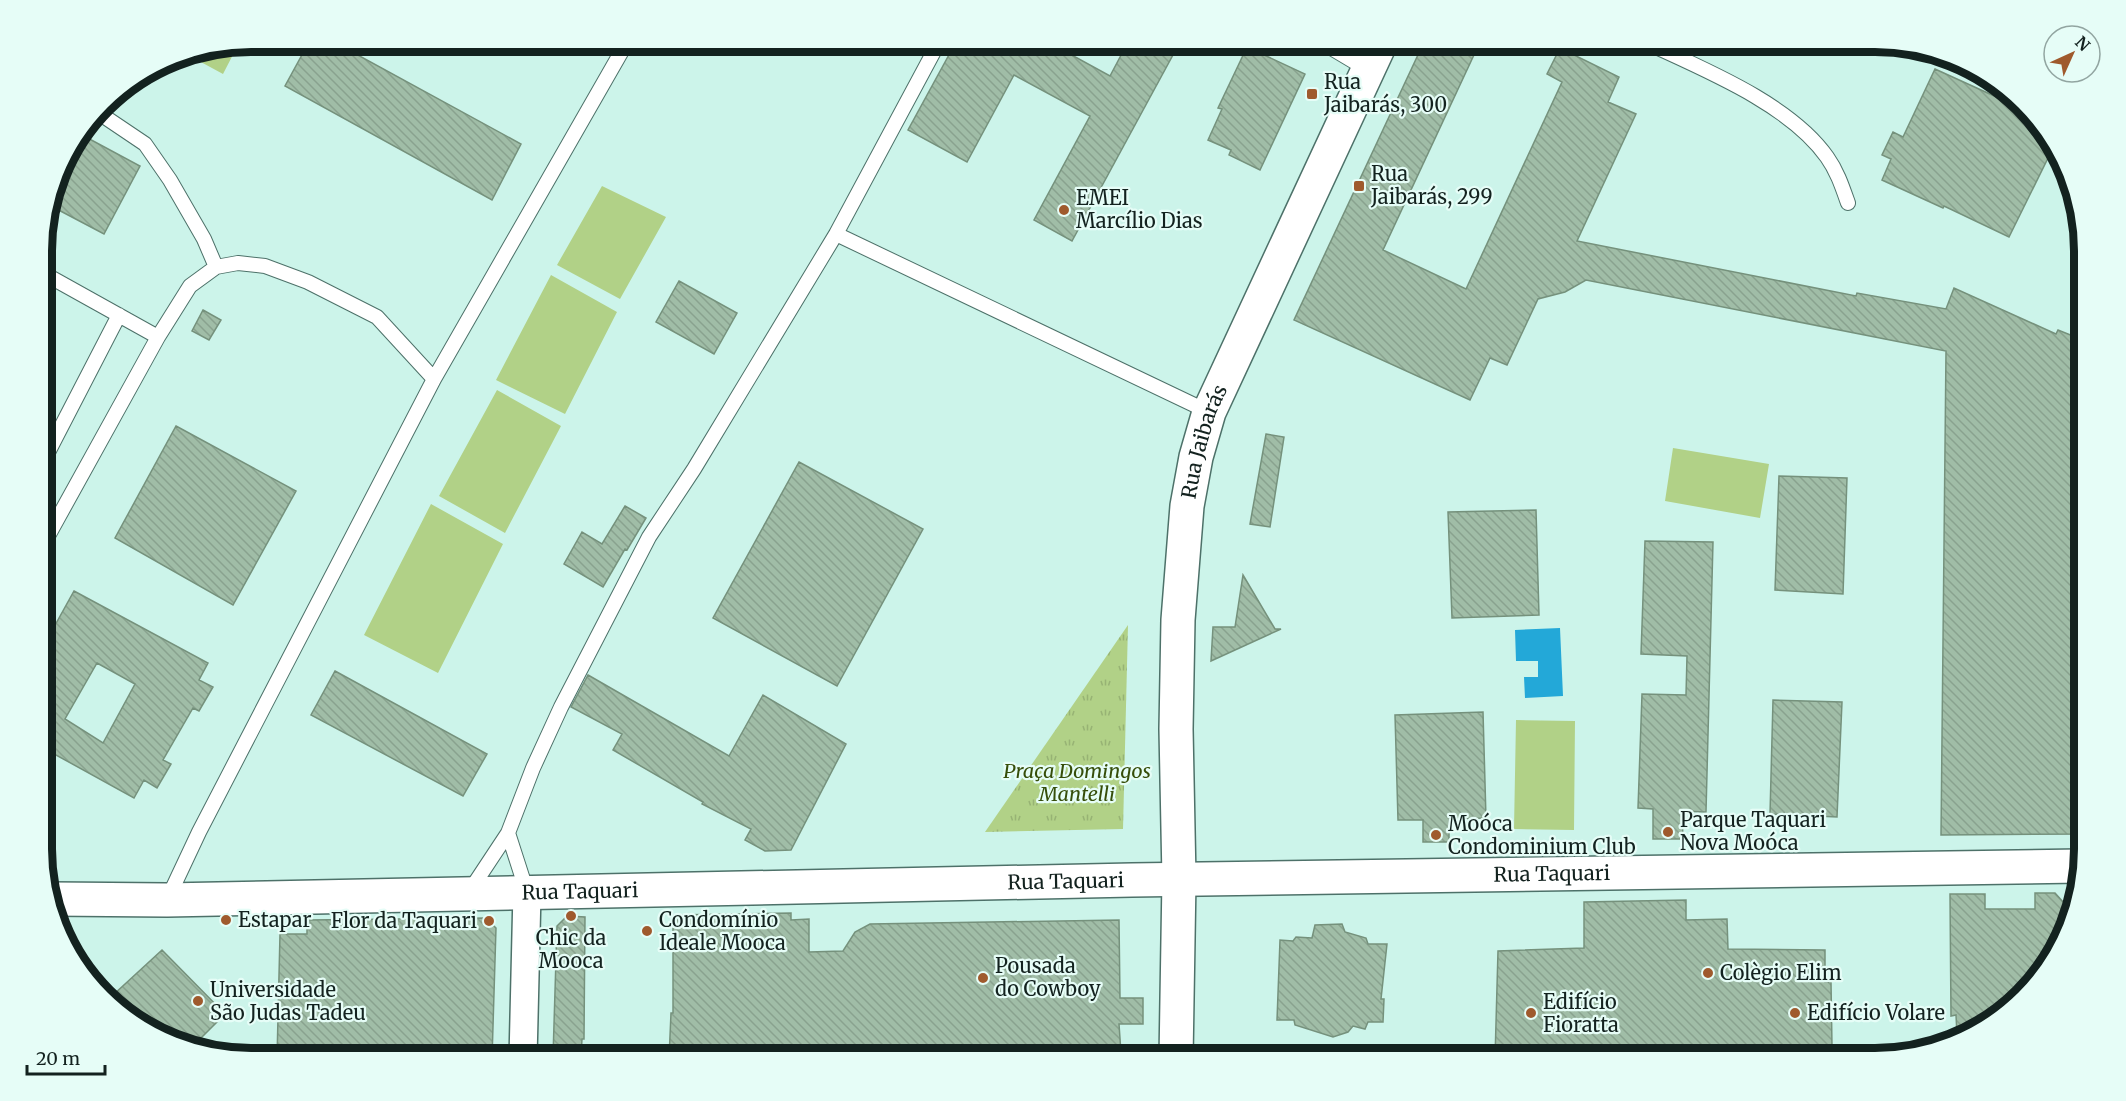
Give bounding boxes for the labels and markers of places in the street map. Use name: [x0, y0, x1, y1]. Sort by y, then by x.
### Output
place label: Rua Jaibarás, 300: [1323, 69, 1447, 117]
marker: Rua Jaibarás, 300: [1305, 87, 1319, 101]
place label: Rua Jaibarás, 299: [1370, 161, 1493, 209]
marker: Rua Jaibarás, 299: [1352, 179, 1366, 193]
place label: EMEI Marcílio Dias: [1076, 185, 1203, 233]
marker: EMEI Marcílio Dias: [1057, 203, 1071, 217]
place label: Parque Taquari Nova Moóca: [1680, 807, 1826, 855]
place label: Moóca Condominium Club: [1448, 811, 1636, 859]
marker: Parque Taquari Nova Moóca: [1661, 825, 1675, 839]
marker: Moóca Condominium Club: [1429, 828, 1443, 842]
place label: Estapar: [238, 907, 312, 932]
place label: Condomínio Ideale Mooca: [659, 907, 786, 955]
place label: Flor da Taquari: [331, 908, 477, 933]
marker: Chic da Mooca: [564, 909, 578, 923]
marker: Estapar: [219, 913, 233, 927]
marker: Flor da Taquari: [482, 914, 496, 928]
marker: Condomínio Ideale Mooca: [640, 924, 654, 938]
place label: Chic da Mooca: [536, 925, 606, 973]
place label: Pousada do Cowboy: [995, 953, 1101, 1001]
place label: Colègio Elim: [1720, 960, 1842, 985]
marker: Colègio Elim: [1701, 966, 1715, 980]
marker: Pousada do Cowboy: [976, 971, 990, 985]
place label: Universidade São Judas Tadeu: [210, 977, 366, 1025]
place label: Edifício Fioratta: [1543, 989, 1619, 1037]
marker: Universidade São Judas Tadeu: [191, 994, 205, 1008]
place label: Edifício Volare: [1807, 1000, 1945, 1025]
marker: Edifício Fioratta: [1524, 1006, 1538, 1020]
marker: Edifício Volare: [1788, 1006, 1802, 1020]

